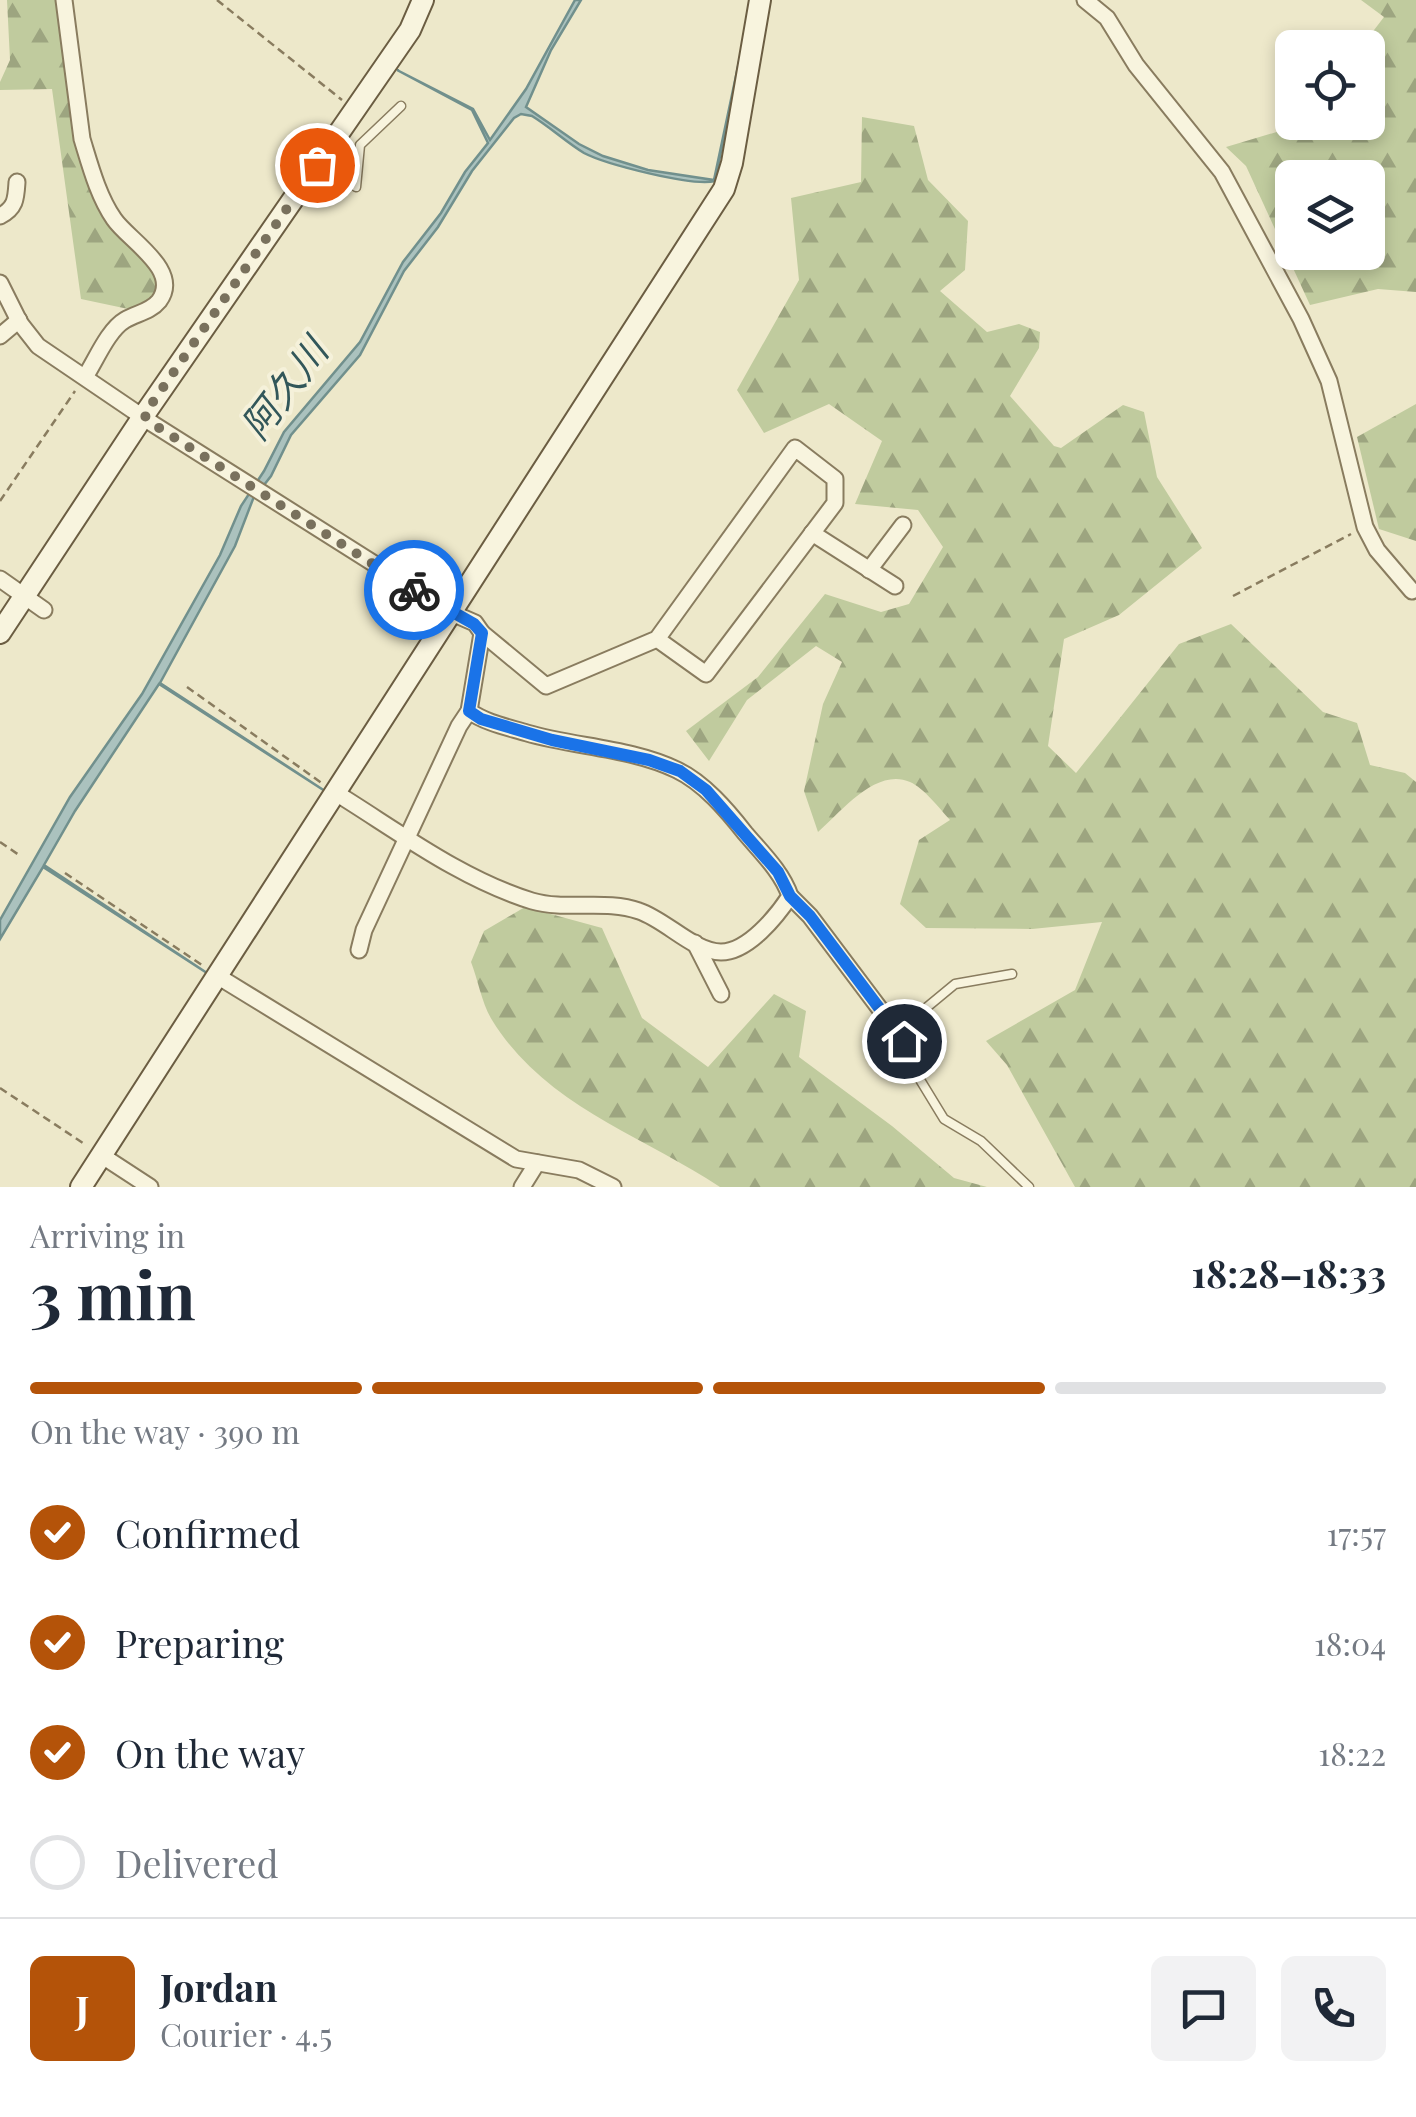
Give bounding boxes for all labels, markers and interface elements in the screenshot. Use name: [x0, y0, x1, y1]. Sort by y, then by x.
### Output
map controls: [1275, 30, 1385, 270]
button: locate: [1275, 30, 1385, 140]
pin: [275, 123, 360, 208]
icon: bag: [290, 138, 345, 193]
button: layers: [1275, 160, 1385, 270]
water label: 阿久川: [228, 323, 340, 448]
courier: [364, 540, 464, 640]
icon: bike: [387, 563, 442, 618]
pin: [862, 999, 947, 1084]
icon: home: [877, 1014, 932, 1069]
text: Arriving in: [30, 1213, 185, 1256]
text: 18:28–18:33: [1191, 1247, 1386, 1298]
text: 3 min: [30, 1250, 196, 1336]
text: On the way · 390 m: [30, 1409, 300, 1452]
icon: check: [30, 1505, 85, 1560]
text: Confirmed: [115, 1507, 300, 1558]
text: 17:57: [1326, 1511, 1386, 1554]
icon: check: [30, 1615, 85, 1670]
text: Preparing: [115, 1617, 284, 1668]
text: 18:04: [1314, 1621, 1386, 1664]
icon: check: [30, 1725, 85, 1780]
text: On the way: [115, 1727, 305, 1778]
text: 18:22: [1318, 1731, 1386, 1774]
text: Delivered: [115, 1837, 279, 1888]
button: chat: [1151, 1956, 1256, 2061]
button: phone: [1281, 1956, 1386, 2061]
text: Jordan: [160, 1961, 278, 2012]
text: J: [76, 1983, 89, 2034]
text: Courier · 4.5: [160, 2012, 332, 2055]

